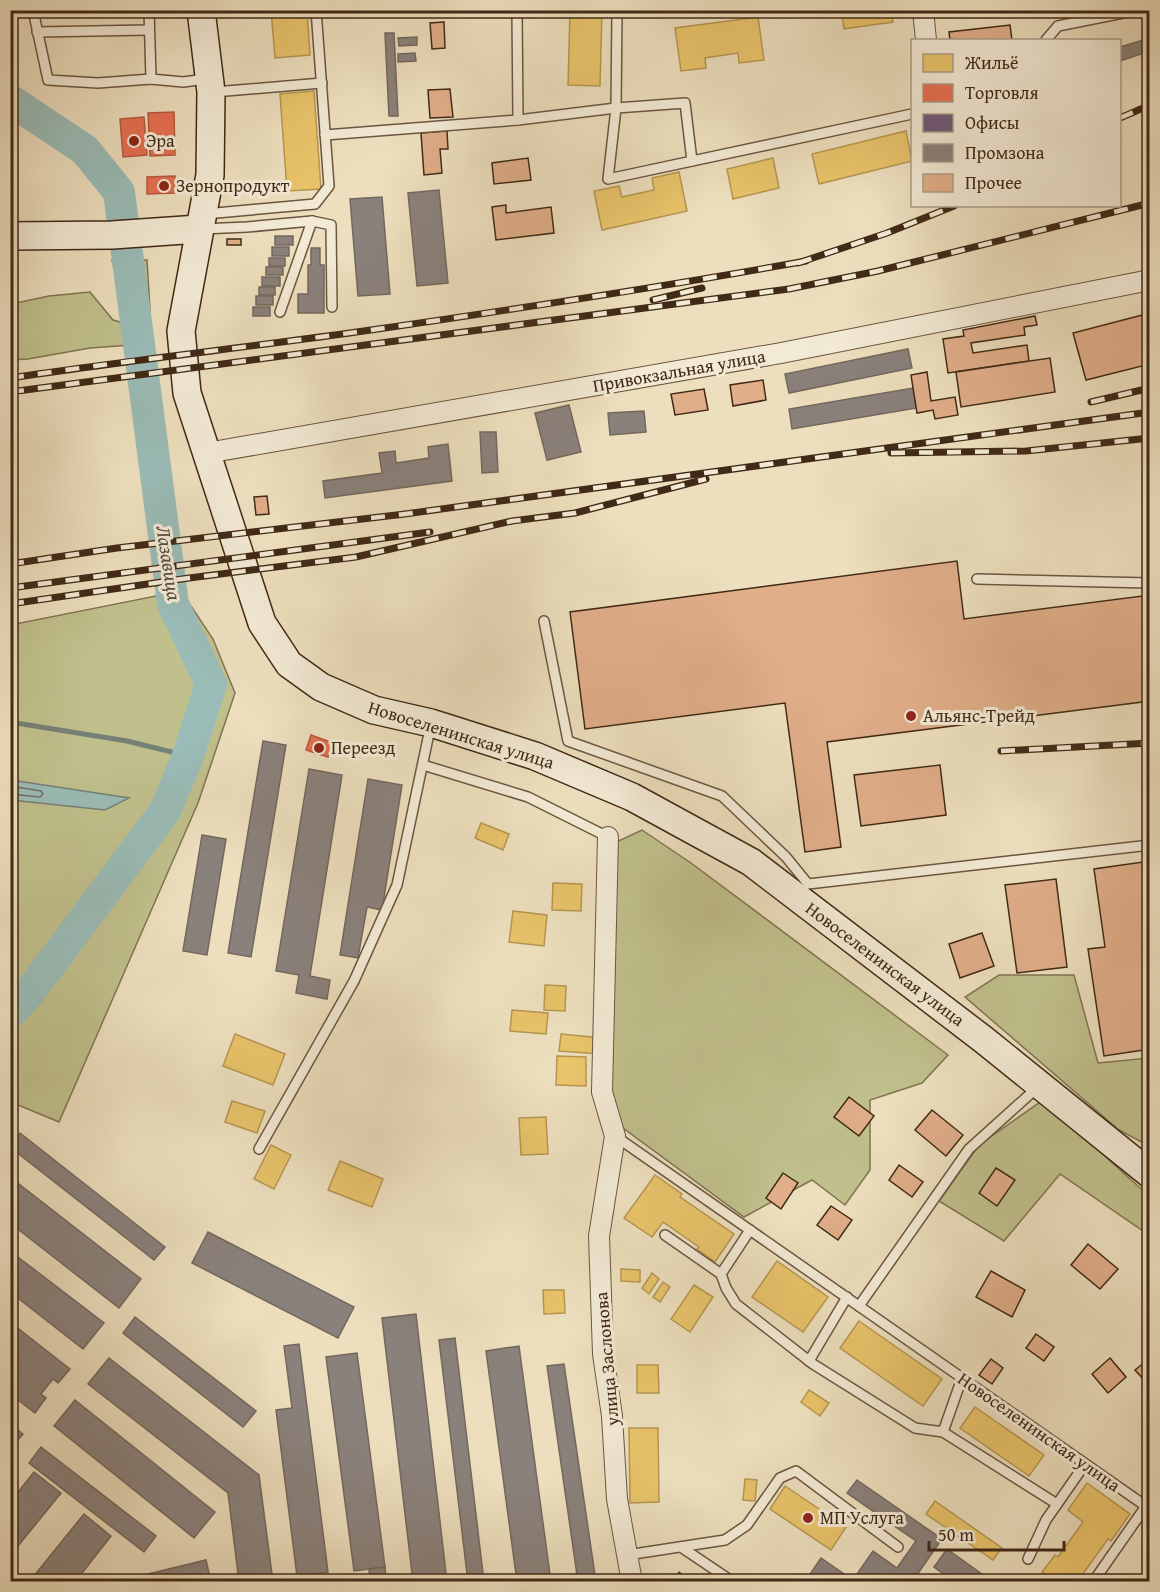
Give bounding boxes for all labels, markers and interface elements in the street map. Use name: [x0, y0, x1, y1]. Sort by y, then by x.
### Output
legend: [911, 39, 1121, 207]
text: Жильё: [964, 49, 1019, 76]
text: Торговля: [965, 79, 1039, 106]
text: Офисы: [965, 109, 1020, 136]
place label: Эра: [146, 127, 175, 154]
marker: Эра: [127, 134, 141, 148]
text: Промзона: [965, 139, 1045, 166]
text: Прочее: [965, 169, 1022, 196]
place label: Зернопродукт: [176, 172, 290, 199]
marker: Зернопродукт: [157, 179, 171, 193]
street label: Привокзальная улица: [590, 342, 768, 399]
water label: Лазавица: [149, 523, 190, 603]
street label: Новоселенинская улица: [365, 693, 558, 776]
place label: Альянс-Трейд: [923, 702, 1035, 729]
marker: Альянс-Трейд: [904, 709, 918, 723]
place label: Переезд: [331, 734, 395, 761]
marker: Переезд: [312, 741, 326, 755]
street label: Новоселенинская улица: [800, 895, 971, 1033]
street label: улица Заслонова: [587, 1290, 626, 1428]
street label: Новоселенинская улица: [952, 1365, 1126, 1498]
place label: МП Услуга: [820, 1504, 904, 1531]
marker: МП Услуга: [801, 1511, 815, 1525]
scale bar: [929, 1514, 1064, 1552]
text: 50 m: [938, 1521, 974, 1548]

